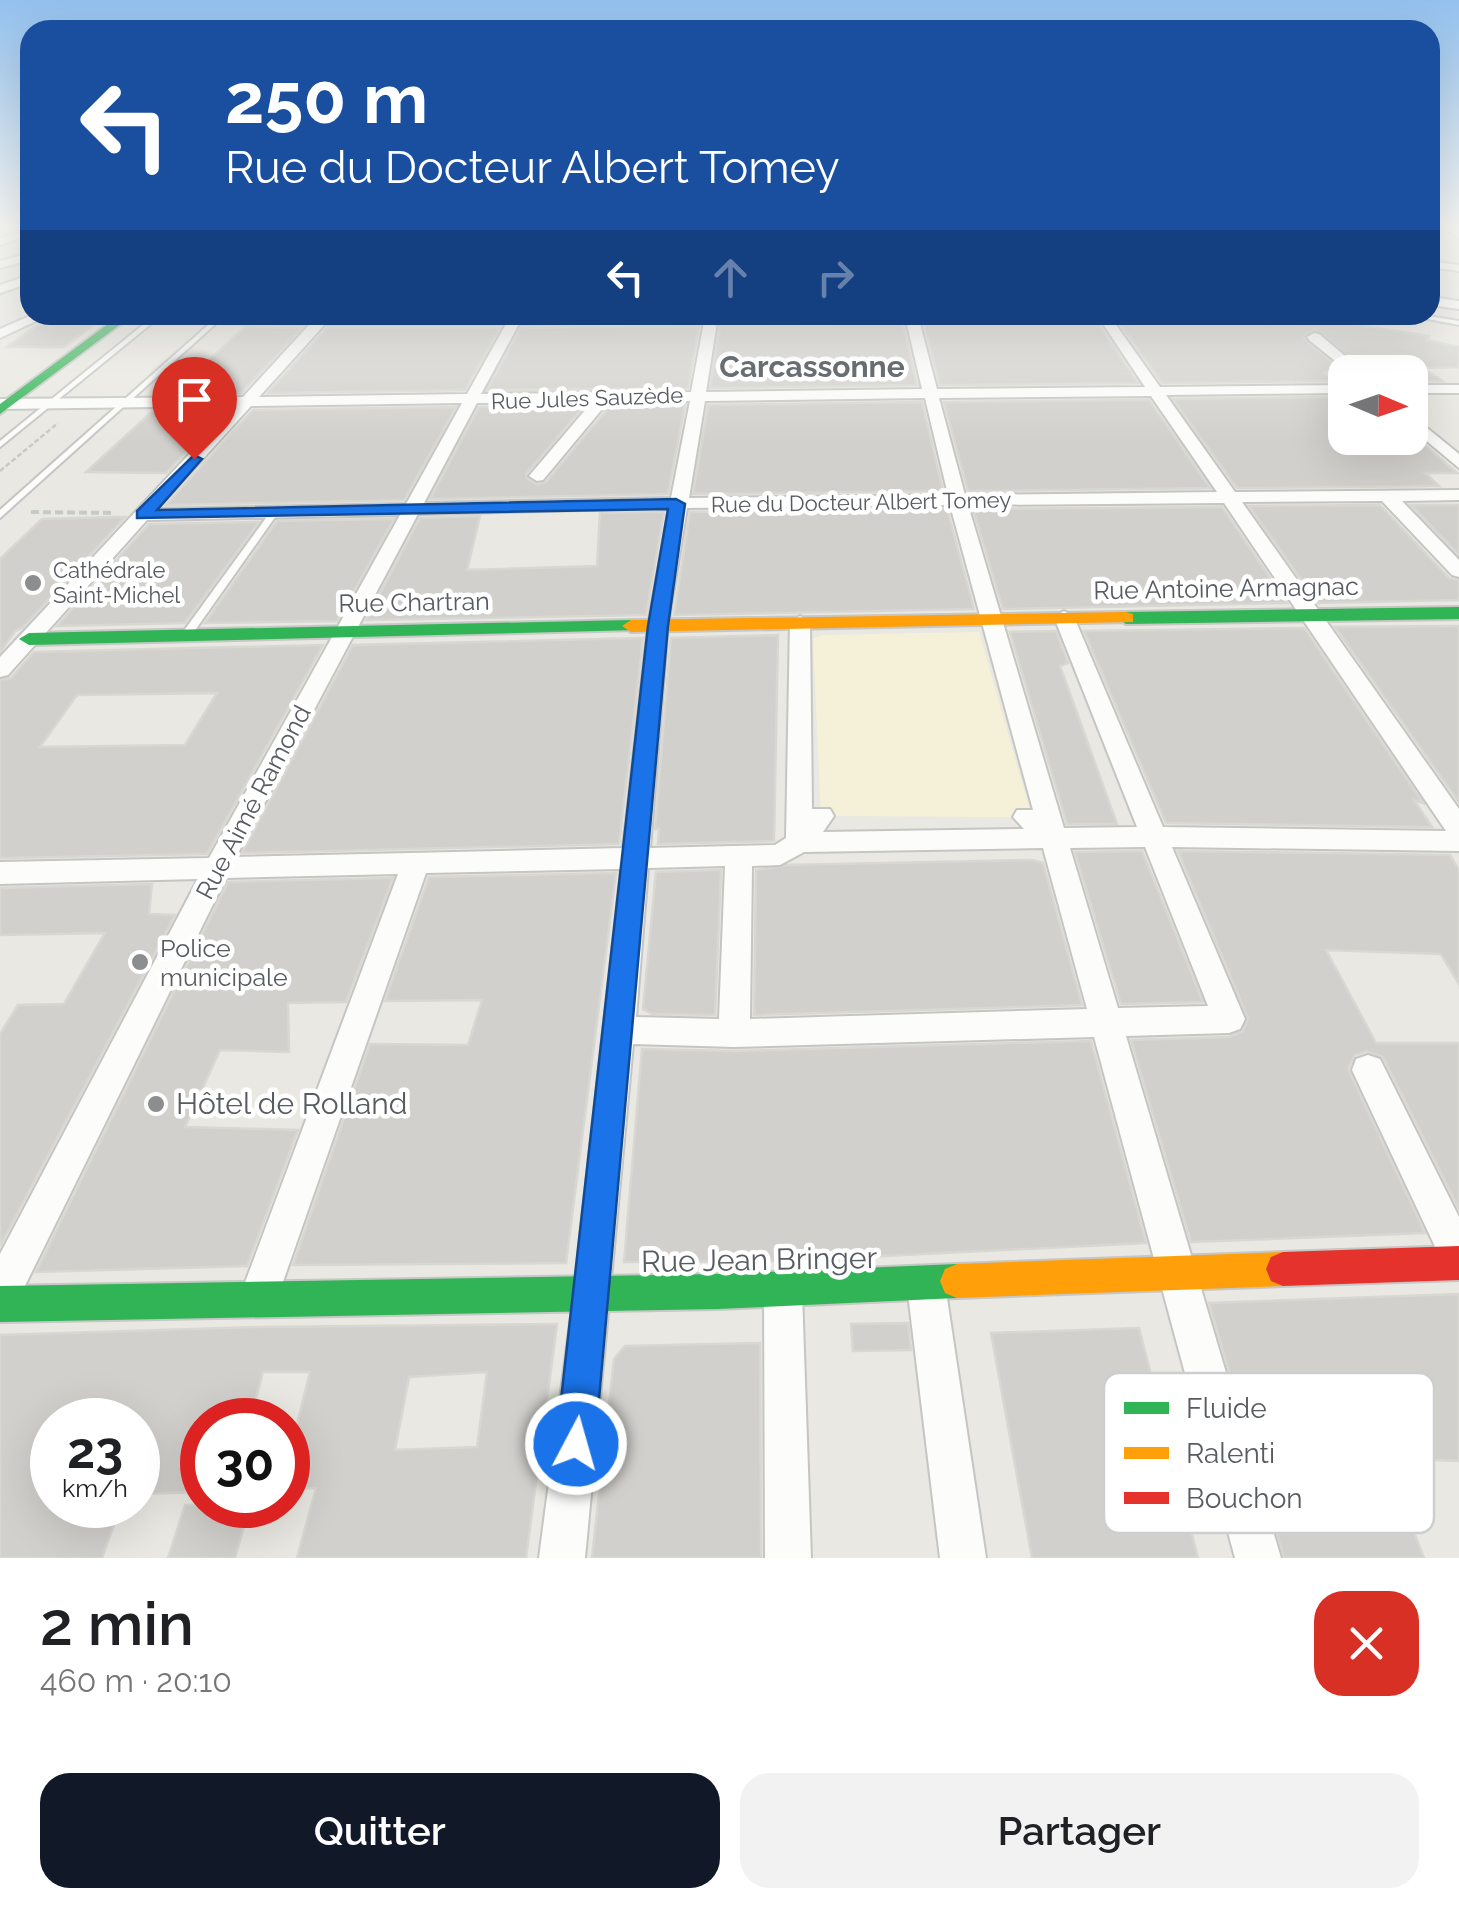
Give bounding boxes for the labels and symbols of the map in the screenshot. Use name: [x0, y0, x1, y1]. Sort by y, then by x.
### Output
district label: Carcassonne: [719, 349, 905, 384]
north arrow: [1328, 355, 1428, 455]
pin: [152, 357, 237, 460]
street label: Rue Jules Sauzède: [490, 382, 684, 414]
street label: Rue du Docteur Albert Tomey: [711, 486, 1012, 518]
place label: Cathédrale Saint-Michel: [53, 557, 180, 608]
street label: Rue Antoine Armagnac: [1093, 571, 1359, 605]
marker: Cathédrale Saint-Michel: [22, 572, 44, 594]
street label: Rue Chartran: [338, 586, 490, 618]
street label: Rue Aimé Ramond: [189, 700, 317, 904]
place label: Police municipale: [160, 933, 288, 992]
marker: Police municipale: [129, 951, 151, 973]
place label: Hôtel de Rolland: [176, 1086, 408, 1121]
marker: Hôtel de Rolland: [145, 1093, 167, 1115]
street label: Rue Jean Bringer: [641, 1240, 878, 1279]
legend: [1104, 1373, 1434, 1533]
position arrow: [524, 1392, 628, 1496]
text: Fluide: [1186, 1392, 1267, 1425]
speed limit sign: 30: [180, 1398, 310, 1528]
text: Ralenti: [1186, 1437, 1275, 1470]
text: Bouchon: [1186, 1482, 1303, 1515]

